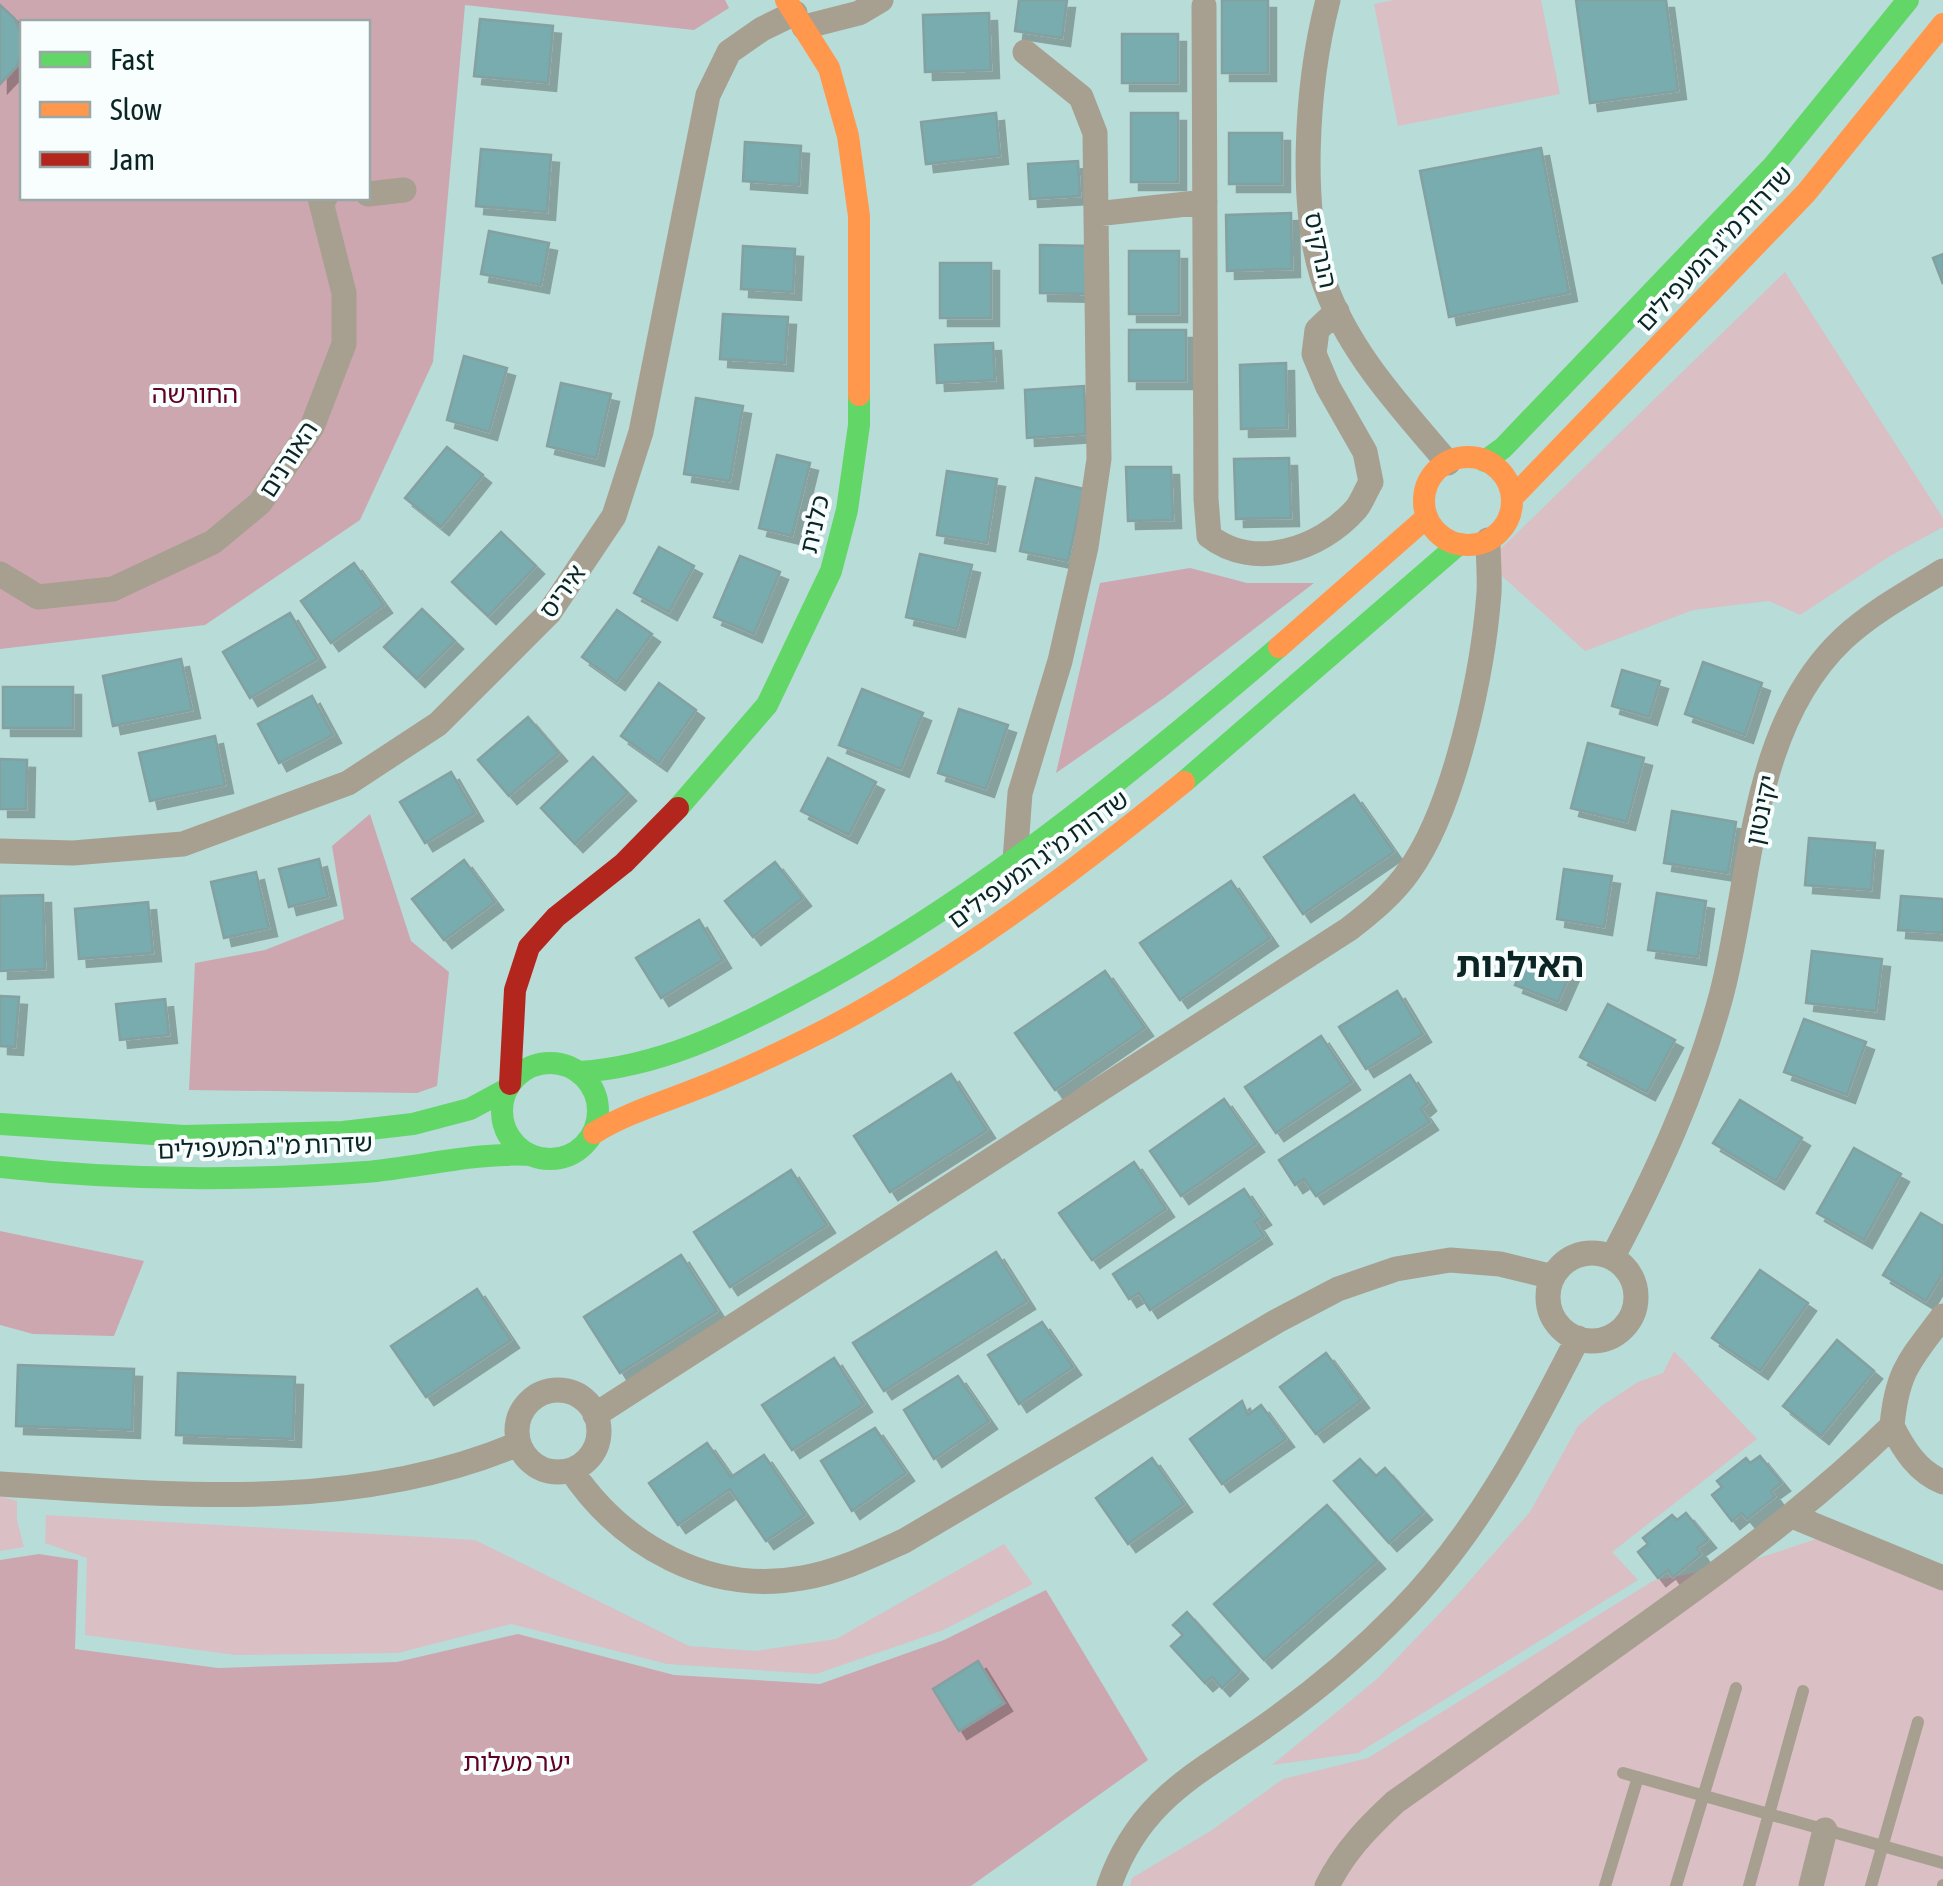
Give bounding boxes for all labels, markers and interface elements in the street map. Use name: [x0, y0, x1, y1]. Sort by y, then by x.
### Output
legend: [20, 20, 370, 200]
text: Fast: [110, 42, 155, 76]
text: Slow: [110, 92, 162, 126]
text: Jam: [110, 142, 155, 176]
street label: שדרות מ"ג המעפילים: [1630, 160, 1798, 336]
street label: הנרקיס: [1299, 209, 1343, 291]
park label: החורשה: [152, 380, 238, 408]
street label: האורנים: [253, 416, 323, 502]
street label: כלנית: [794, 492, 834, 556]
street label: איריס: [533, 559, 591, 623]
street label: יקינטון: [1740, 772, 1782, 848]
street label: שדרות מ"ג המעפילים: [943, 784, 1133, 934]
district label: האילנות: [1456, 944, 1584, 984]
street label: שדרות מ"ג המעפילים: [157, 1128, 373, 1164]
park label: יער מעלות: [463, 1748, 571, 1776]

